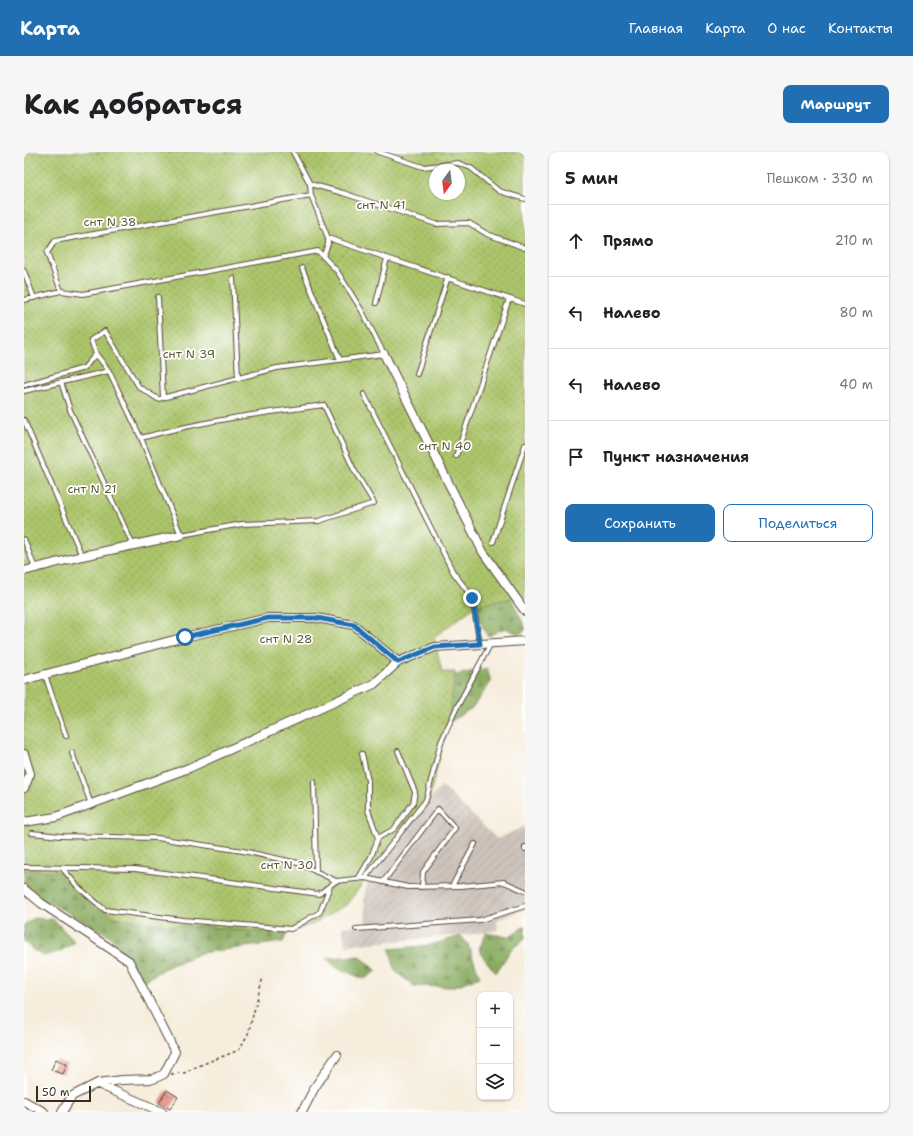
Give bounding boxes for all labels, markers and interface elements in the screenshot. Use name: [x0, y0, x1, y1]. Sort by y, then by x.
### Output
text: Карта: [20, 16, 80, 41]
text: Главная: [629, 19, 683, 37]
text: Карта: [705, 19, 745, 37]
text: О нас: [767, 19, 806, 37]
text: Контакты: [828, 19, 893, 37]
text: Как добраться: [24, 85, 243, 123]
button: Маршрут: [783, 85, 889, 123]
north arrow: [429, 164, 465, 200]
text: 5 мин: [565, 167, 618, 189]
text: Пешком · 330 m: [767, 170, 873, 187]
park label: снт N 41: [356, 197, 406, 213]
park label: снт N 38: [84, 214, 136, 230]
icon: ahead: [565, 230, 587, 252]
text: Прямо: [603, 231, 653, 251]
text: 210 m: [835, 232, 873, 249]
icon: left: [565, 302, 587, 324]
text: Налево: [603, 303, 661, 323]
text: 80 m: [839, 304, 873, 321]
park label: снт N 39: [163, 346, 215, 362]
icon: left: [565, 374, 587, 396]
text: Налево: [603, 375, 661, 395]
text: 40 m: [839, 376, 873, 393]
park label: снт N 40: [418, 438, 472, 454]
icon: arrive: [565, 446, 587, 468]
text: Пункт назначения: [603, 447, 749, 467]
park label: снт N 21: [67, 481, 117, 497]
button: Сохранить: [565, 504, 715, 542]
button: Поделиться: [723, 504, 873, 542]
route end: [463, 589, 481, 607]
route start: [176, 628, 194, 646]
park label: снт N 28: [260, 631, 312, 647]
park label: снт N 30: [261, 857, 313, 873]
map controls: [477, 992, 513, 1100]
button: +: [477, 992, 513, 1028]
button: −: [477, 1028, 513, 1064]
button: layers: [477, 1064, 513, 1100]
scale bar: [36, 1084, 91, 1103]
text: 50 m: [42, 1085, 70, 1100]

